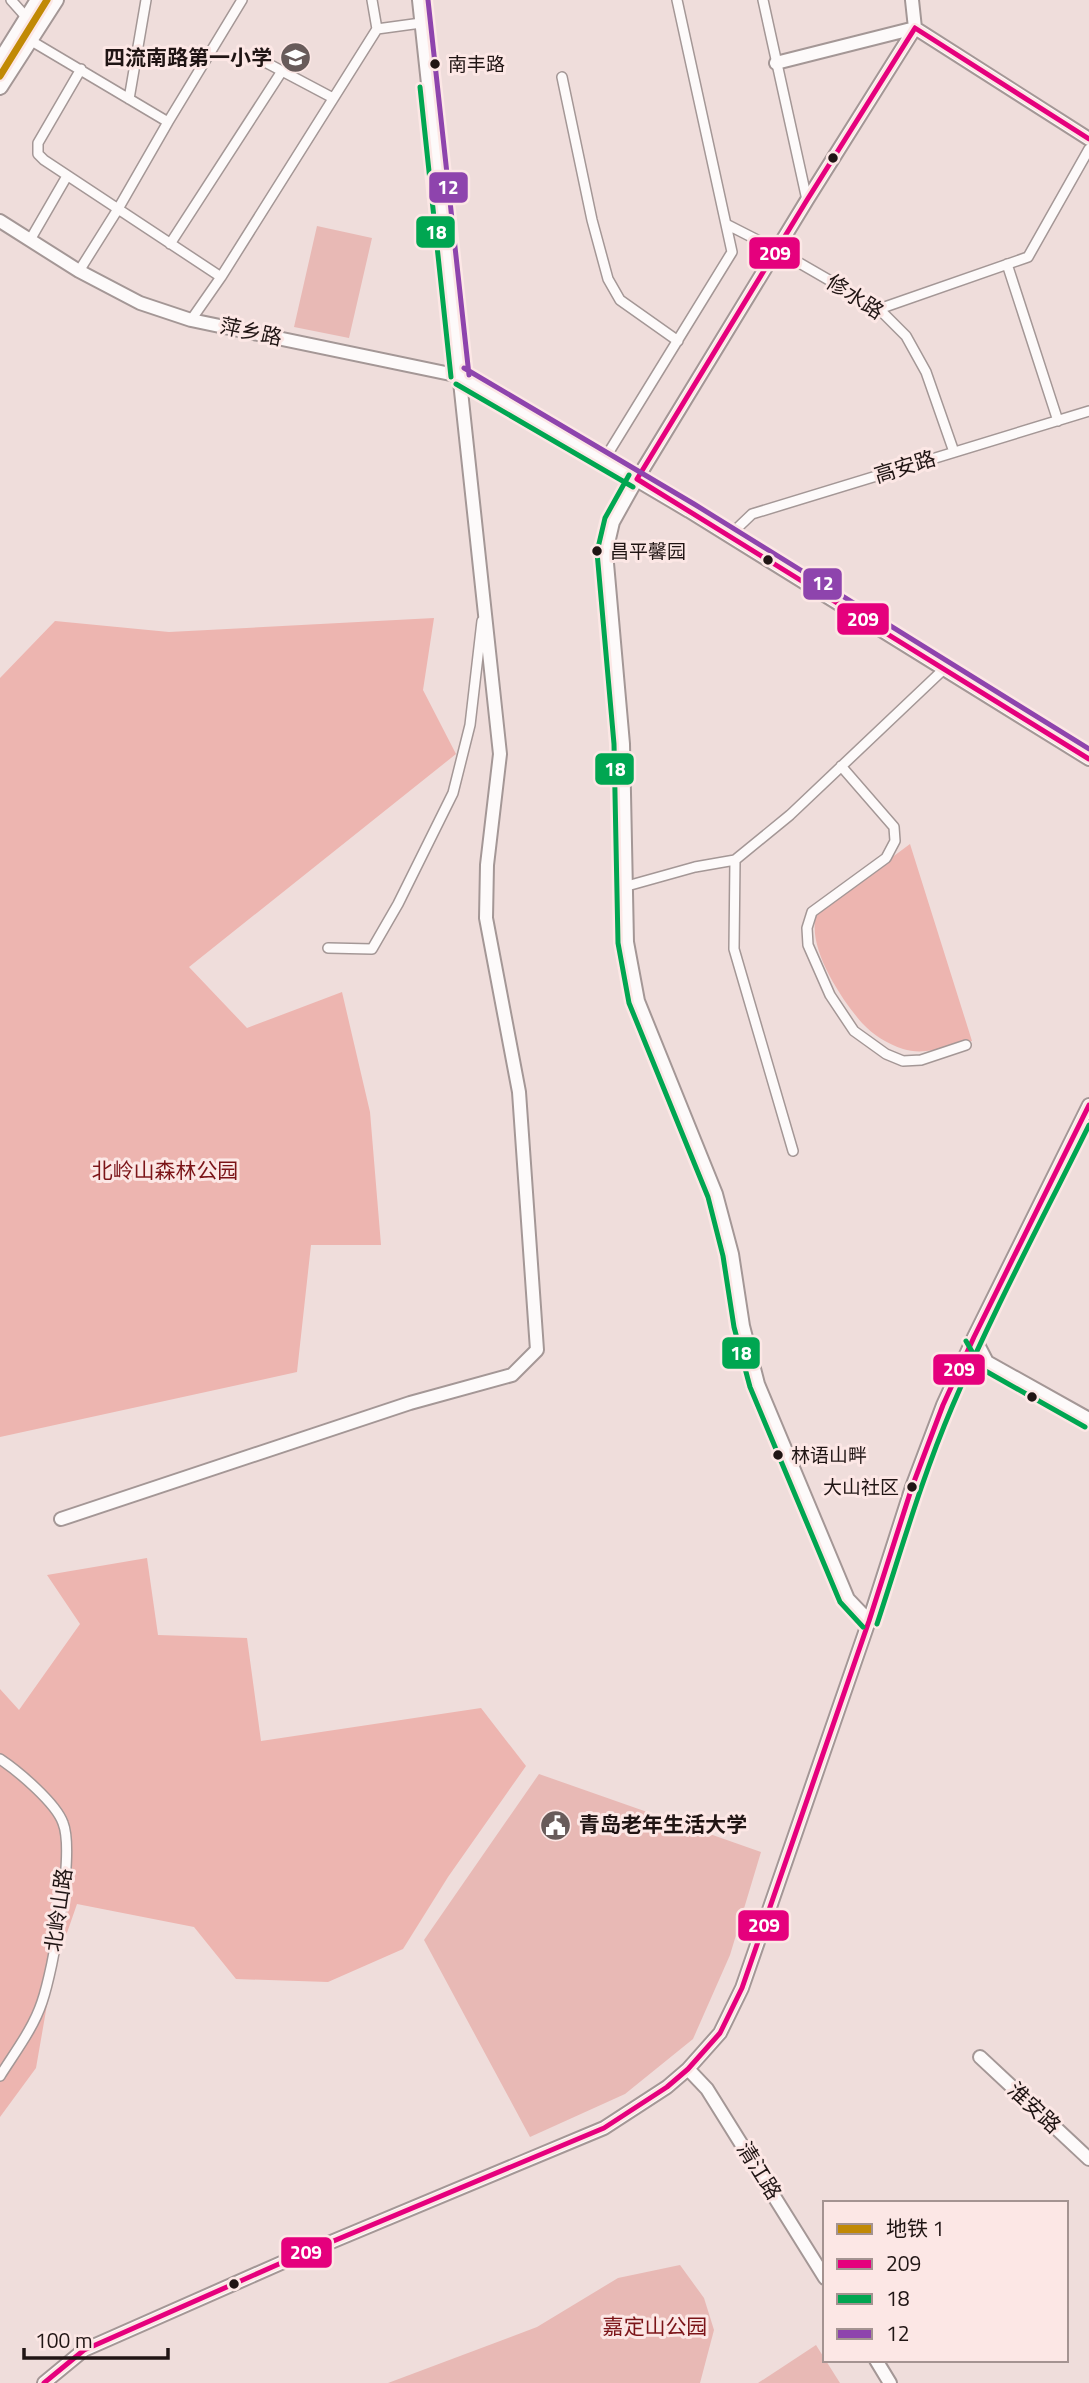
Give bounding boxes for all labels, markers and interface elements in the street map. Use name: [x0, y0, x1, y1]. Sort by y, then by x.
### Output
place label: 四流南路第一小学: [104, 41, 272, 73]
school or university icon: 四流南路第一小学: [278, 41, 312, 75]
place label: 南丰路: [448, 49, 505, 78]
marker: 南丰路: [428, 57, 442, 71]
unlabelled marker: [826, 151, 840, 165]
line badge: 12: [428, 171, 469, 204]
text: 12: [437, 172, 459, 201]
line badge: 18: [415, 215, 456, 249]
text: 18: [425, 217, 447, 246]
line badge: 209: [748, 236, 801, 270]
text: 209: [759, 238, 791, 267]
street label: 修水路: [820, 266, 891, 327]
street label: 萍乡路: [217, 309, 285, 353]
street label: 高安路: [870, 442, 940, 491]
place label: 昌平馨园: [610, 536, 686, 565]
marker: 昌平馨园: [590, 544, 604, 558]
unlabelled marker: [761, 553, 775, 567]
line badge: 12: [802, 567, 843, 601]
text: 12: [812, 568, 834, 597]
line badge: 209: [836, 602, 890, 636]
text: 209: [847, 604, 879, 633]
line badge: 18: [594, 752, 635, 786]
text: 18: [604, 754, 626, 783]
park label: 北岭山森林公园: [92, 1154, 239, 1186]
line badge: 18: [721, 1336, 761, 1370]
text: 18: [730, 1338, 752, 1367]
line badge: 209: [932, 1353, 986, 1386]
text: 209: [943, 1354, 975, 1383]
unlabelled marker: [1025, 1390, 1039, 1404]
place label: 林语山畔: [791, 1440, 867, 1469]
marker: 林语山畔: [771, 1448, 785, 1462]
place label: 大山社区: [823, 1472, 899, 1501]
marker: 大山社区: [905, 1480, 919, 1494]
public building icon: 青岛老年生活大学: [539, 1808, 573, 1842]
place label: 青岛老年生活大学: [579, 1808, 747, 1840]
street label: 北岭山路: [36, 1866, 80, 1954]
line badge: 209: [737, 1909, 790, 1942]
text: 209: [748, 1910, 780, 1939]
street label: 淮安路: [1001, 2074, 1069, 2140]
street label: 清江路: [730, 2135, 790, 2206]
legend: [823, 2201, 1068, 2362]
text: 地铁 1: [886, 2212, 944, 2244]
line badge: 209: [280, 2236, 333, 2269]
text: 209: [290, 2237, 322, 2266]
text: 209: [886, 2247, 921, 2279]
unlabelled marker: [227, 2277, 241, 2291]
text: 18: [886, 2282, 910, 2314]
park label: 嘉定山公园: [603, 2310, 708, 2342]
scale bar: [24, 2316, 168, 2360]
text: 12: [886, 2317, 910, 2349]
text: 100 m: [35, 2324, 92, 2356]

